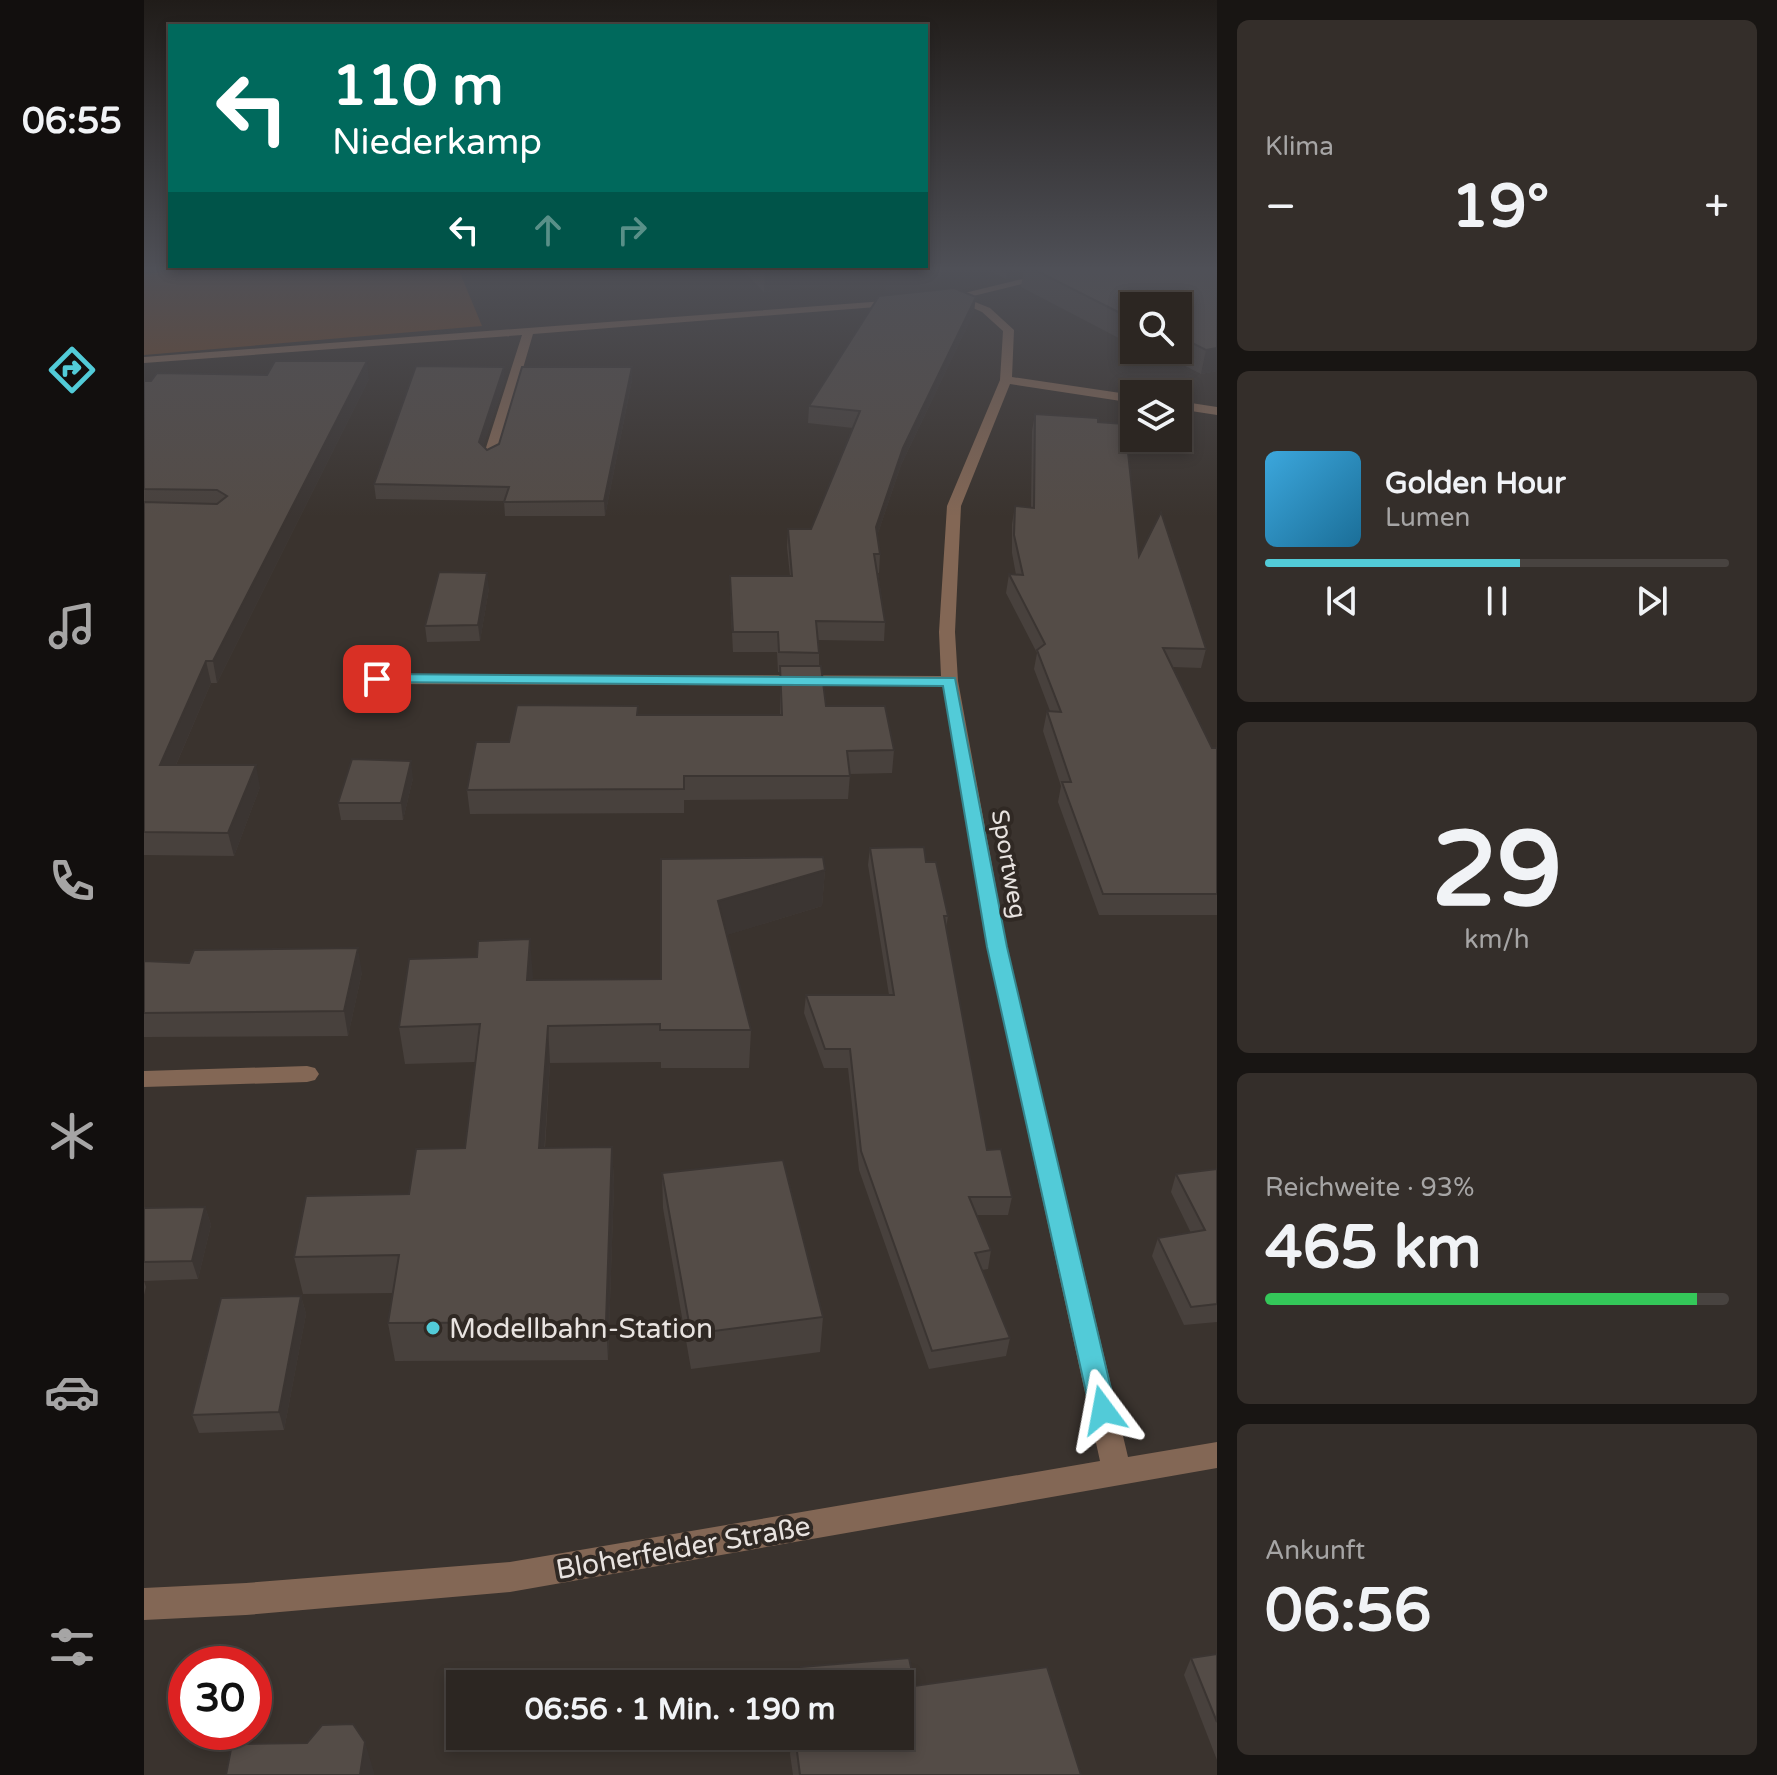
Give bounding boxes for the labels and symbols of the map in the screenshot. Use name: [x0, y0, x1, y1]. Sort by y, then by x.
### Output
pin: [343, 645, 411, 713]
street label: Sportweg: [985, 807, 1032, 921]
place label: Modellbahn-Station: [449, 1312, 713, 1346]
marker: Modellbahn-Station: [424, 1319, 442, 1337]
position arrow: [1061, 1368, 1145, 1452]
street label: Bloherfelder Straße: [553, 1509, 813, 1587]
speed limit sign: 30: [168, 1646, 272, 1750]

